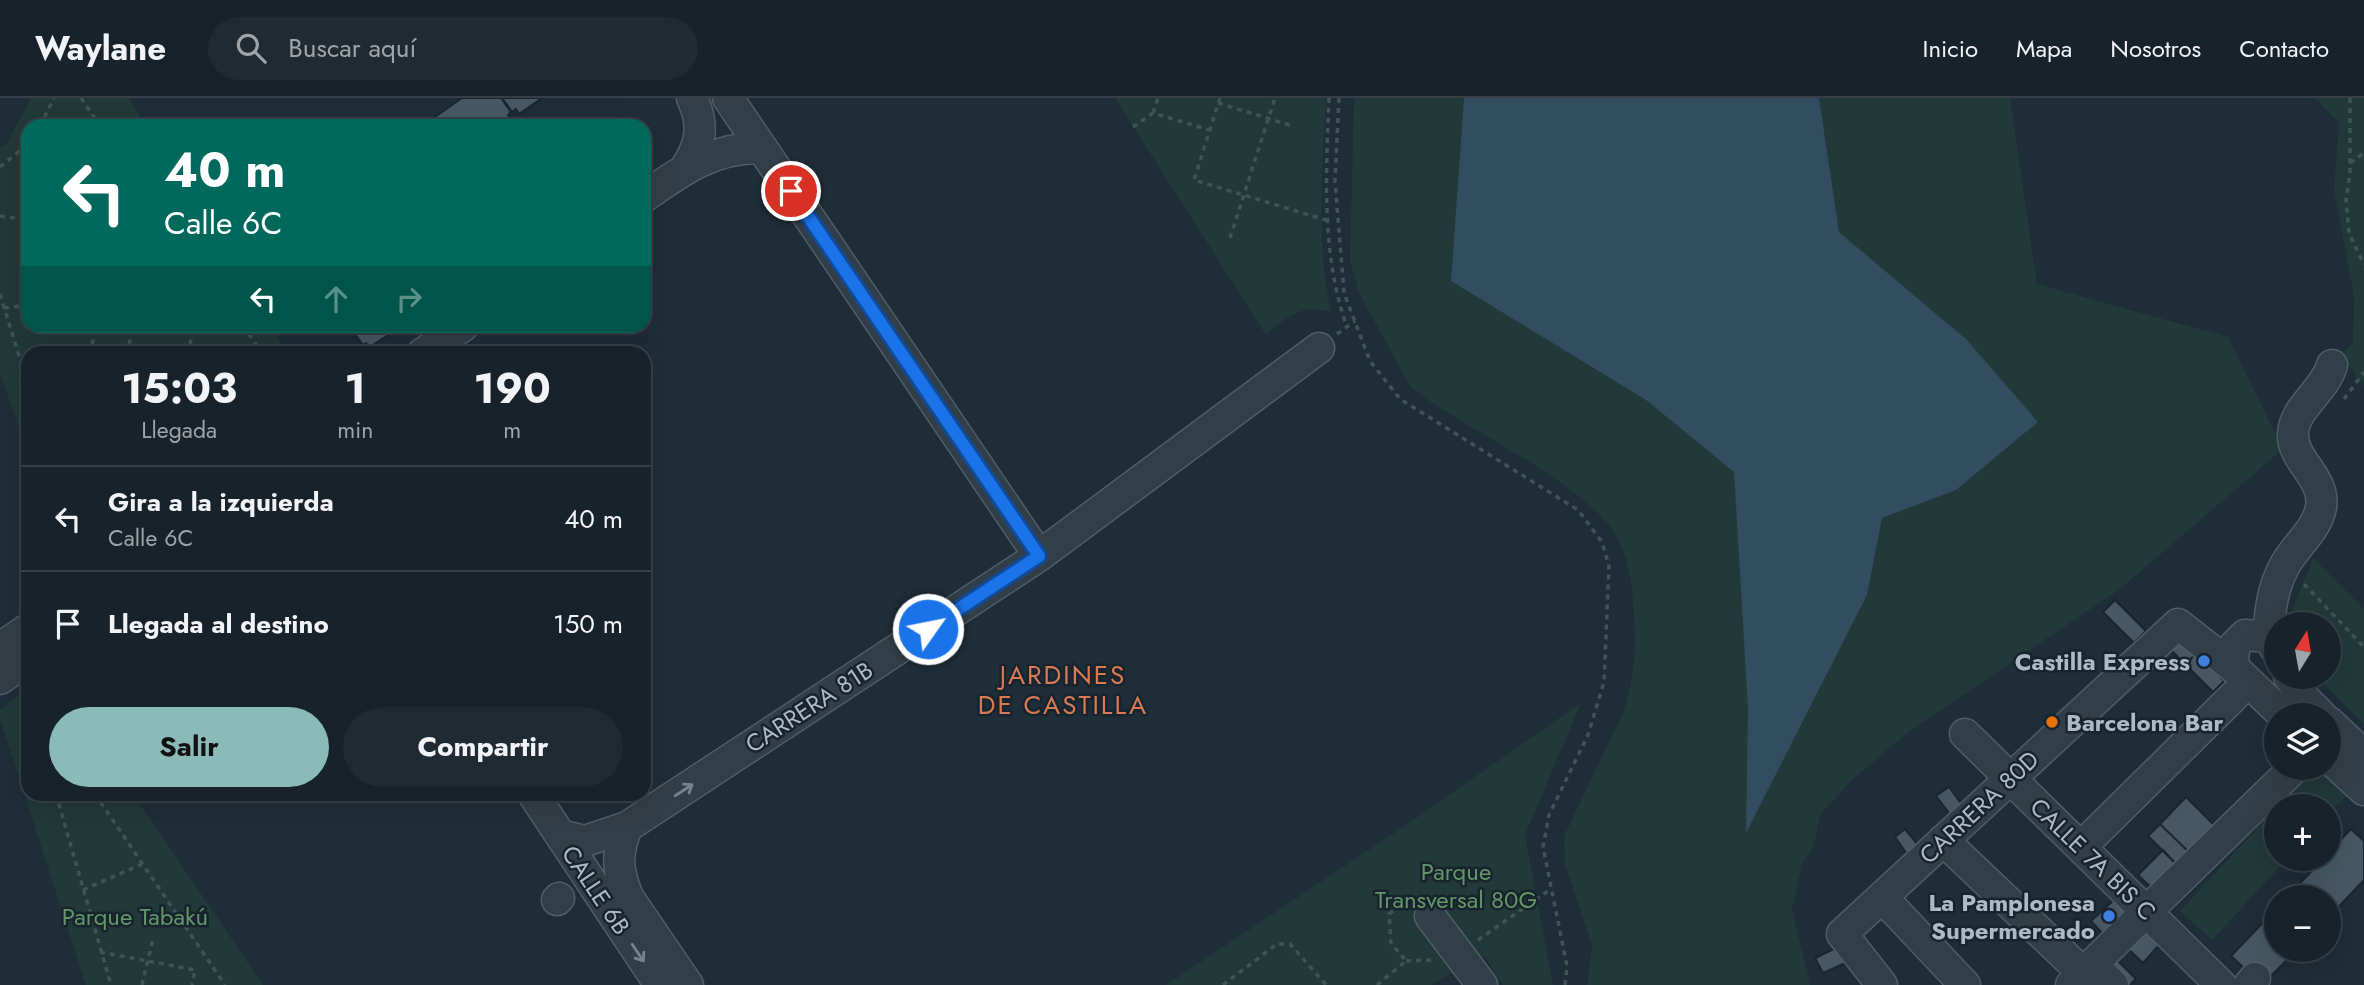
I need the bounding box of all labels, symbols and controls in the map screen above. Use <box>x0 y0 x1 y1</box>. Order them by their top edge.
search box <box>208 17 698 80</box>
text: Waylane <box>35 25 166 72</box>
icon: search <box>232 29 270 67</box>
text: Buscar aquí <box>288 29 416 67</box>
text: Inicio <box>1923 31 1978 66</box>
text: Mapa <box>2016 31 2072 66</box>
text: Nosotros <box>2110 31 2201 66</box>
text: Contacto <box>2239 31 2329 66</box>
text: 40 m <box>164 135 286 205</box>
icon: left <box>49 147 140 238</box>
pin <box>761 161 821 221</box>
icon: arrive <box>772 172 810 210</box>
text: Calle 6C <box>164 200 282 246</box>
icon: left <box>244 280 282 318</box>
icon: ahead <box>317 280 355 318</box>
icon: right <box>390 280 428 318</box>
text: 15:03 <box>121 358 237 419</box>
text: 1 <box>345 358 366 419</box>
text: 190 <box>474 358 551 419</box>
text: Llegada <box>141 413 217 447</box>
text: min <box>337 413 373 447</box>
text: m <box>503 413 521 447</box>
text: Gira a la izquierda <box>108 483 334 521</box>
icon: left <box>49 500 87 538</box>
text: 40 m <box>564 500 623 538</box>
text: Calle 6C <box>108 521 193 555</box>
position arrow <box>891 592 965 666</box>
icon: arrive <box>49 605 87 643</box>
text: Llegada al destino <box>108 605 329 643</box>
text: 150 m <box>553 605 623 643</box>
north arrow <box>2264 612 2342 690</box>
map controls <box>2264 612 2341 962</box>
place label: Castilla Express <box>2015 644 2190 679</box>
street label: CARRERA 81B <box>738 653 880 761</box>
marker: Castilla Express <box>2196 653 2212 669</box>
district label: JARDINES DE CASTILLA <box>978 656 1148 724</box>
button: layers <box>2264 703 2341 780</box>
place label: Barcelona Bar <box>2066 705 2223 740</box>
button: Salir <box>49 707 329 787</box>
button: Compartir <box>343 707 623 787</box>
marker: Barcelona Bar <box>2044 714 2060 730</box>
street label: CARRERA 80D <box>1911 742 2047 872</box>
one-way arrow <box>673 782 693 796</box>
street label: CALLE 7A BIS C <box>2022 790 2164 928</box>
button: + <box>2264 794 2341 871</box>
street label: CALLE 6B <box>553 838 639 942</box>
park label: Parque Transversal 80G <box>1375 854 1537 917</box>
place label: La Pamplonesa Supermercado <box>1928 885 2095 948</box>
button: − <box>2264 885 2341 962</box>
park label: Parque Tabakú <box>62 899 208 934</box>
marker: La Pamplonesa Supermercado <box>2101 908 2117 924</box>
one-way arrow <box>631 943 646 962</box>

